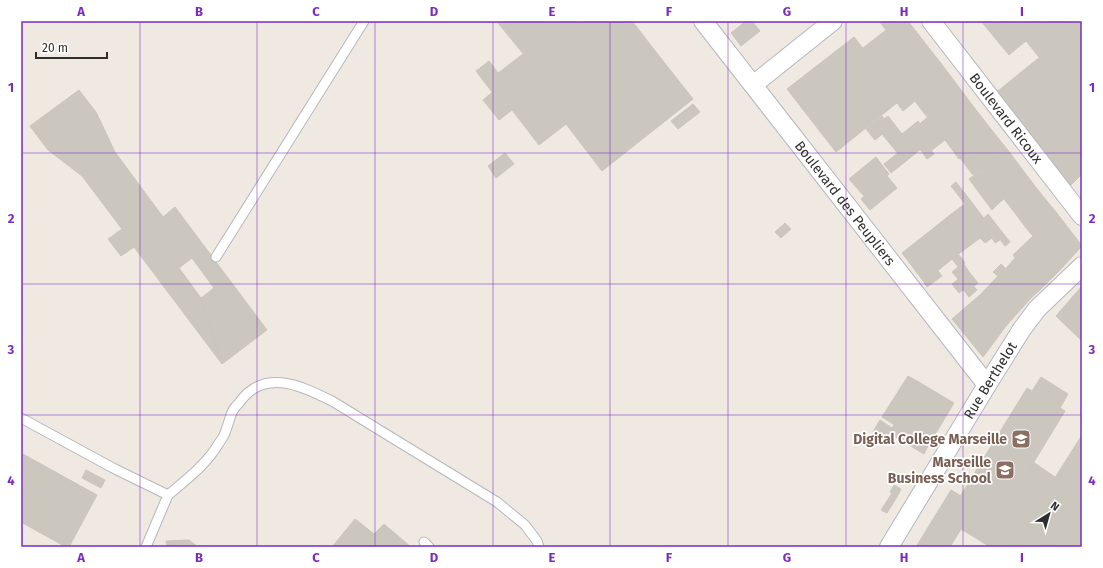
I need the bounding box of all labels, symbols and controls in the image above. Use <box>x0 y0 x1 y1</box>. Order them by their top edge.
text: A <box>76 4 85 19</box>
text: B <box>195 4 203 19</box>
text: C <box>312 4 320 19</box>
text: D <box>430 4 439 19</box>
text: E <box>549 4 556 19</box>
text: F <box>666 4 673 19</box>
text: G <box>783 4 791 19</box>
text: H <box>900 4 908 19</box>
text: I <box>1020 4 1024 19</box>
scale bar <box>36 34 107 60</box>
text: 20 m <box>42 41 68 55</box>
street label: Boulevard Ricoux <box>966 70 1046 167</box>
text: 1 <box>8 80 14 95</box>
text: 1 <box>1089 80 1095 95</box>
street label: Boulevard des Peupliers <box>791 138 899 270</box>
text: 2 <box>8 211 15 226</box>
text: 2 <box>1089 211 1096 226</box>
street label: Rue Berthelot <box>960 338 1021 422</box>
text: 3 <box>7 342 15 357</box>
text: 3 <box>1088 342 1096 357</box>
school or university icon: Digital College Marseille <box>1010 428 1032 450</box>
place label: Digital College Marseille <box>853 431 1007 448</box>
place label: Marseille Business School <box>888 454 992 487</box>
school or university icon: Marseille Business School <box>994 459 1016 481</box>
text: 4 <box>7 473 15 488</box>
text: 4 <box>1088 473 1096 488</box>
north arrow <box>1029 494 1069 534</box>
text: N <box>1048 499 1062 514</box>
text: A <box>76 550 85 565</box>
text: B <box>195 550 203 565</box>
text: C <box>312 550 320 565</box>
text: D <box>430 550 439 565</box>
text: E <box>549 550 556 565</box>
text: F <box>666 550 673 565</box>
text: G <box>783 550 791 565</box>
text: H <box>900 550 908 565</box>
text: I <box>1020 550 1024 565</box>

